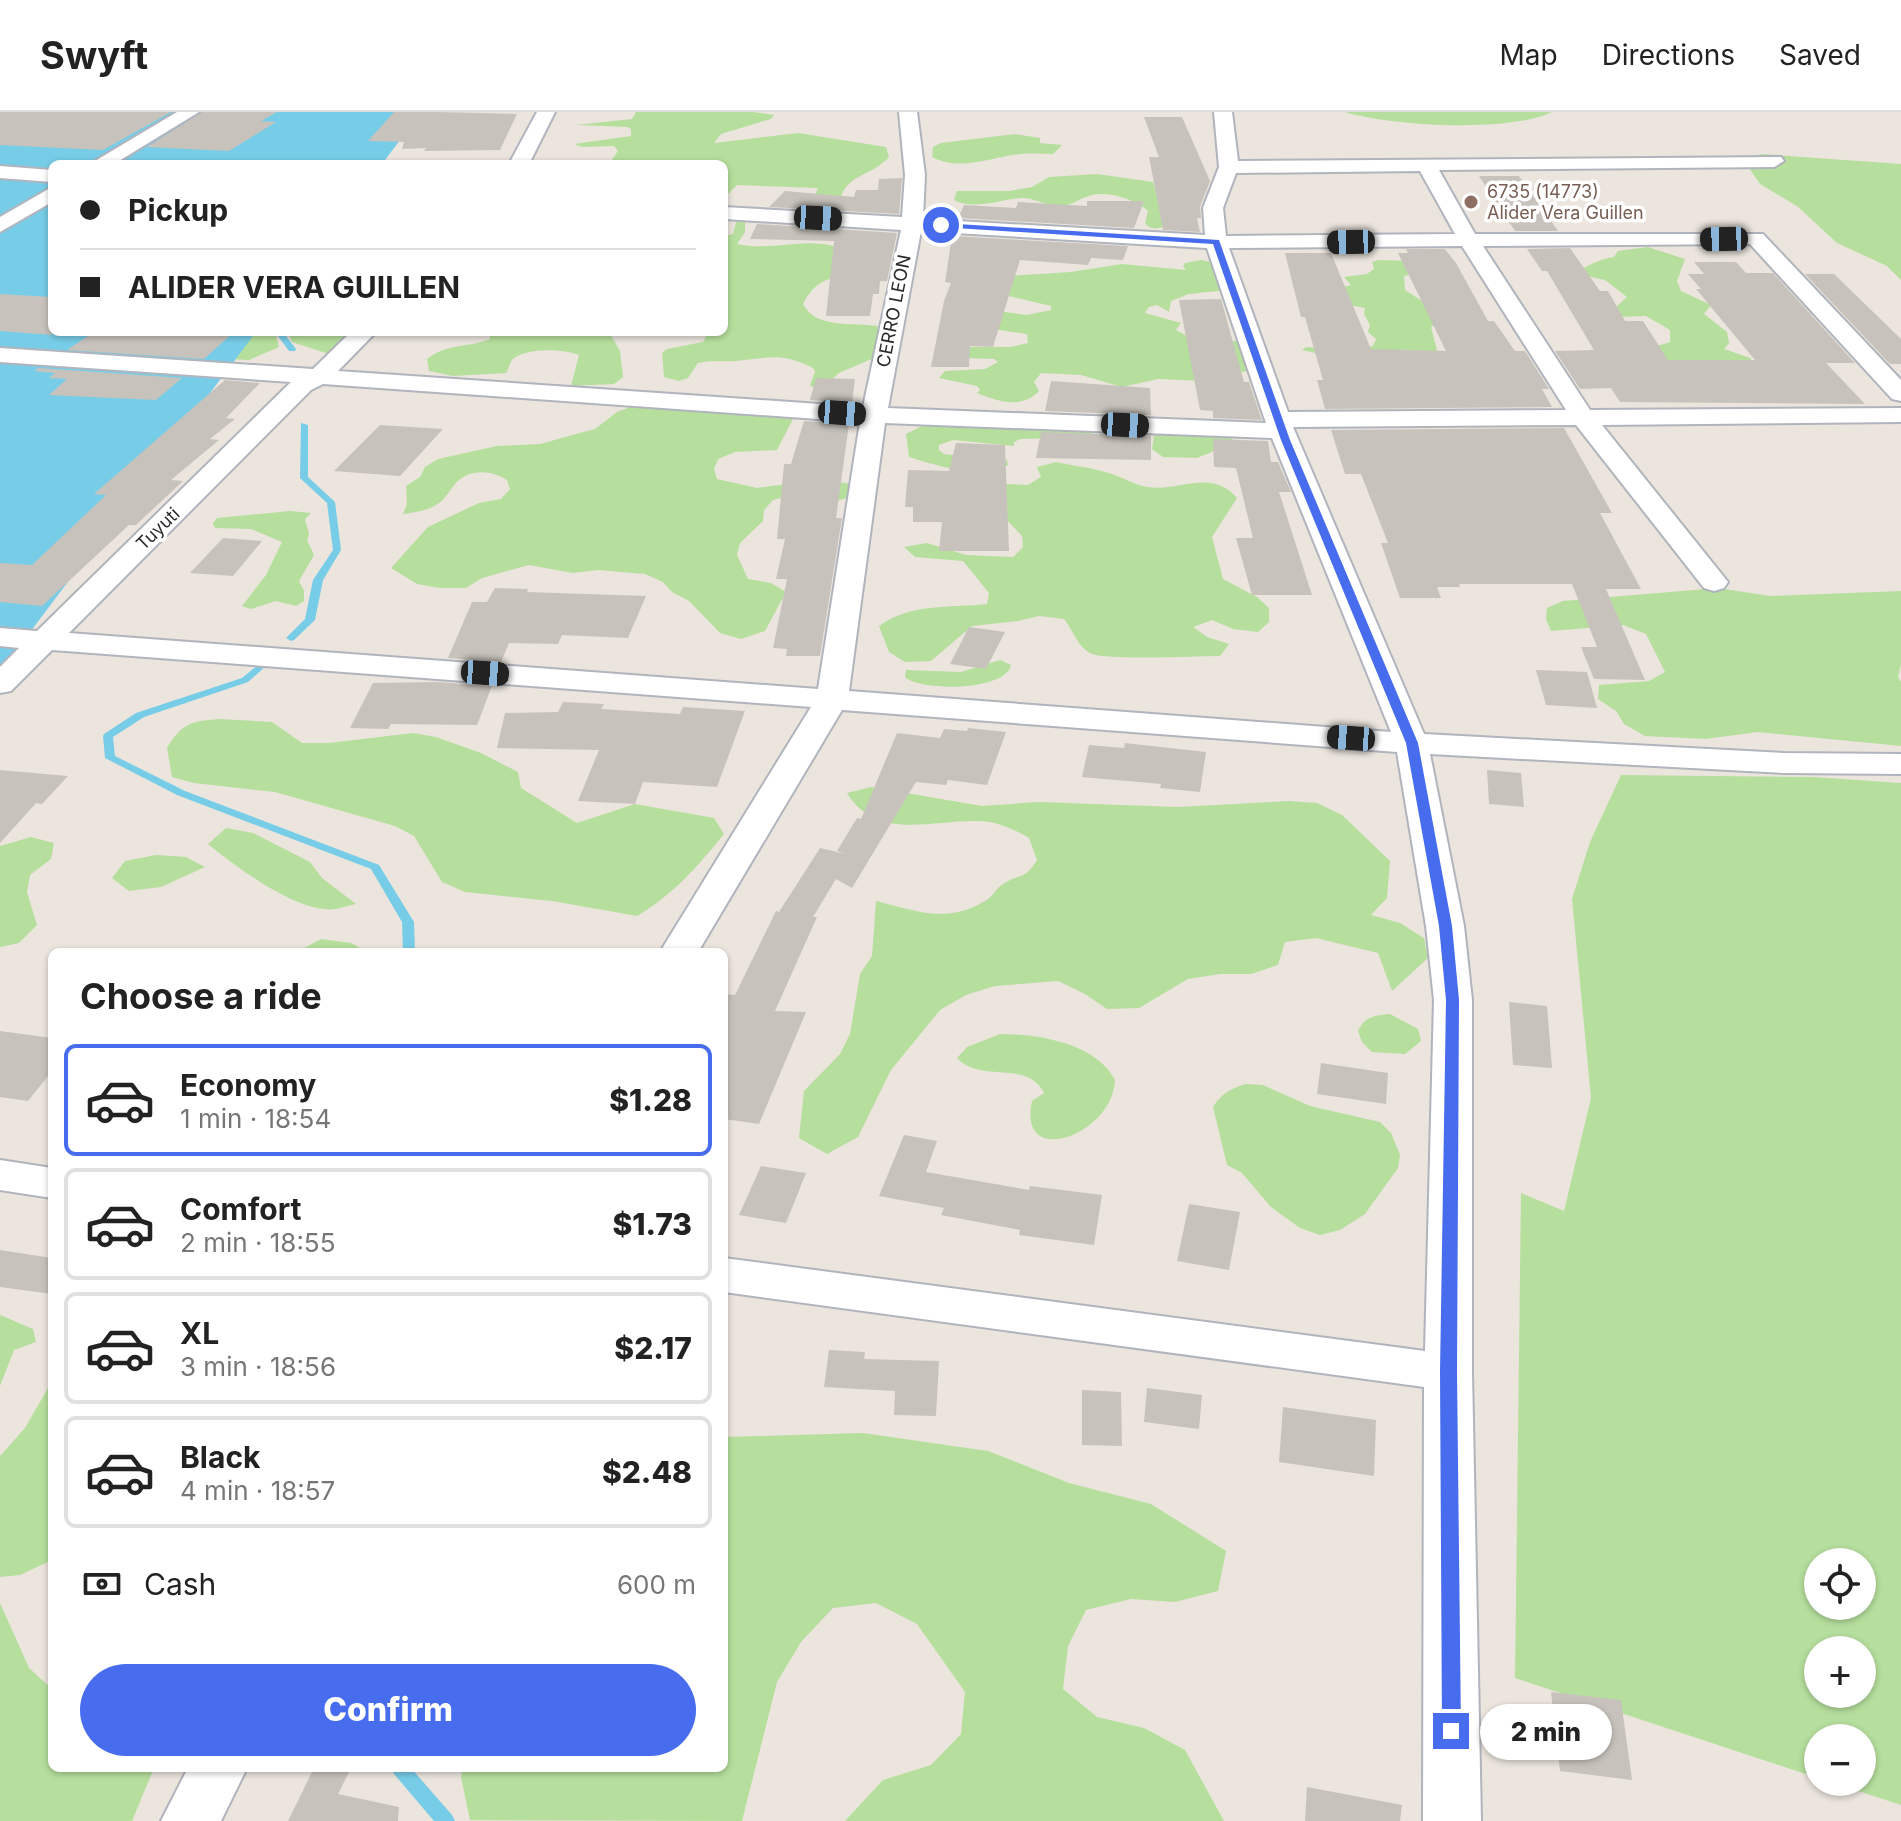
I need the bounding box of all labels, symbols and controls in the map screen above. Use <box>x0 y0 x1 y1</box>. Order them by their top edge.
text: Swyft <box>40 32 148 78</box>
text: Map <box>1499 38 1558 72</box>
text: Directions <box>1602 38 1735 72</box>
text: Saved <box>1779 38 1861 72</box>
place label: 6735 (14773) Alider Vera Guillen <box>1487 181 1644 223</box>
text: Pickup <box>128 192 228 228</box>
marker: 6735 (14773) Alider Vera Guillen <box>1462 193 1480 211</box>
car <box>793 205 843 231</box>
route start <box>923 207 959 243</box>
car <box>1700 227 1748 251</box>
car <box>1327 230 1375 254</box>
street label: CERRO LEON <box>872 253 915 369</box>
text: ALIDER VERA GUILLEN <box>128 269 460 305</box>
car <box>817 399 867 427</box>
car <box>1100 412 1150 438</box>
street label: Tuyuti <box>132 503 184 554</box>
car <box>460 659 510 687</box>
car <box>1326 724 1376 752</box>
text: Choose a ride <box>80 974 322 1018</box>
icon: car <box>84 1064 156 1136</box>
text: Economy <box>180 1067 316 1103</box>
text: $1.28 <box>609 1082 692 1118</box>
text: 1 min · 18:54 <box>180 1103 331 1134</box>
icon: car <box>84 1188 156 1260</box>
text: Comfort <box>180 1191 301 1227</box>
text: $1.73 <box>612 1206 692 1242</box>
text: 2 min · 18:55 <box>180 1227 335 1258</box>
icon: car <box>84 1312 156 1384</box>
text: XL <box>180 1315 219 1351</box>
text: $2.17 <box>614 1330 692 1366</box>
text: 3 min · 18:56 <box>180 1351 336 1382</box>
icon: car <box>84 1436 156 1508</box>
text: Black <box>180 1439 260 1475</box>
text: $2.48 <box>602 1454 692 1490</box>
text: 4 min · 18:57 <box>180 1475 335 1506</box>
map controls <box>1804 1548 1876 1796</box>
button: locate <box>1804 1548 1876 1620</box>
icon: cash <box>80 1562 124 1606</box>
text: Cash <box>144 1566 216 1602</box>
text: 600 m <box>617 1569 696 1600</box>
button: + <box>1804 1636 1876 1708</box>
button: Confirm <box>80 1664 696 1756</box>
callout: 2 min <box>1479 1703 1611 1759</box>
route end <box>1433 1713 1469 1749</box>
text: 2 min <box>1511 1716 1581 1747</box>
button: − <box>1804 1724 1876 1796</box>

